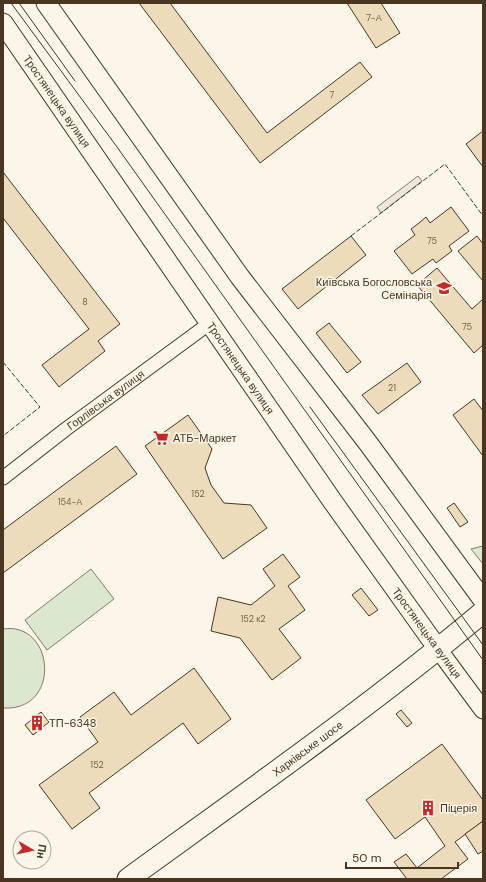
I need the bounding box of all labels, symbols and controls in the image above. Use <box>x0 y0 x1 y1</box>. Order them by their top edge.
house number: 7-А <box>366 12 382 24</box>
street label: Тростянецька вулиця <box>20 52 94 150</box>
house number: 7 <box>330 89 335 101</box>
house number: 75 <box>427 235 437 247</box>
place label: Київська Богословська Семінарія <box>316 275 433 302</box>
school or university icon: Київська Богословська Семінарія <box>435 279 453 297</box>
house number: 8 <box>82 296 88 308</box>
street label: Тростянецька вулиця <box>204 319 277 417</box>
house number: 75 <box>462 321 472 333</box>
street label: Горлівська вулиця <box>64 367 147 433</box>
house number: 21 <box>388 382 396 394</box>
supermarket icon: АТБ-Маркет <box>152 429 170 447</box>
place label: АТБ-Маркет <box>173 431 237 445</box>
house number: 152 <box>191 488 205 500</box>
house number: 154-А <box>58 496 82 508</box>
street label: Тростянецька вулиця <box>389 585 465 681</box>
house number: 152 к2 <box>241 613 265 625</box>
building icon: ТП-6348 <box>28 714 46 732</box>
place label: ТП-6348 <box>49 716 96 730</box>
street label: Харківське шосе <box>270 718 346 779</box>
house number: 152 <box>90 759 104 771</box>
building icon: Піцерія <box>419 799 437 817</box>
place label: Піцерія <box>440 801 477 815</box>
north arrow <box>12 830 52 870</box>
text: Пн <box>34 843 50 860</box>
scale bar <box>346 844 458 870</box>
text: 50 m <box>352 850 381 866</box>

